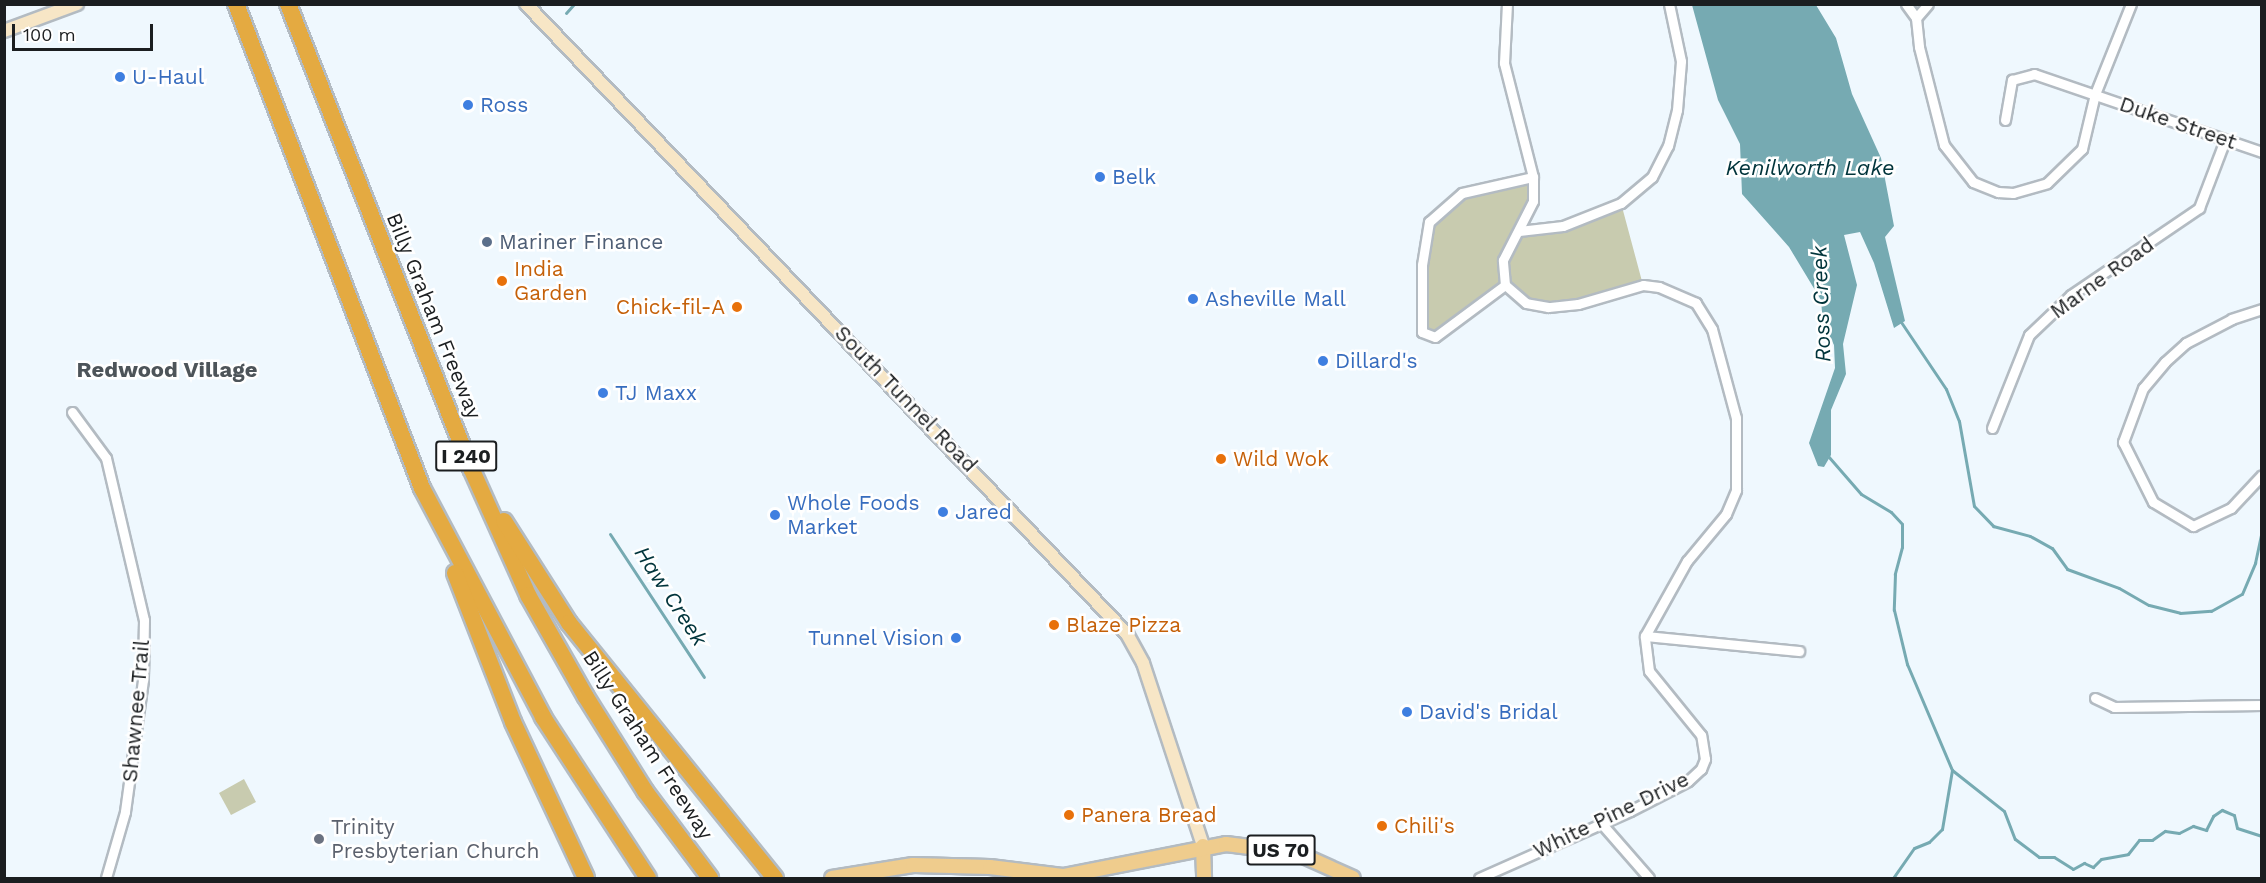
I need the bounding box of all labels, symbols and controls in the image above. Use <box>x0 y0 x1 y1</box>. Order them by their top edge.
scale bar <box>15 12 156 50</box>
text: 100 m <box>23 24 76 45</box>
place label: U-Haul <box>132 64 204 90</box>
marker: U-Haul <box>113 70 127 84</box>
street label: Duke Street <box>2116 91 2240 155</box>
place label: Ross <box>480 92 528 118</box>
marker: Ross <box>461 98 475 112</box>
water label: Kenilworth Lake <box>1726 155 1894 181</box>
place label: Belk <box>1112 164 1156 190</box>
marker: Belk <box>1093 170 1107 184</box>
street label: Billy Graham Freeway <box>381 209 487 423</box>
place label: Mariner Finance <box>499 229 664 255</box>
street label: Marne Road <box>2045 232 2159 324</box>
marker: Mariner Finance <box>480 235 494 249</box>
water label: Ross Creek <box>1806 245 1836 363</box>
place label: India Garden <box>514 256 588 306</box>
marker: India Garden <box>495 274 509 288</box>
place label: Asheville Mall <box>1205 286 1346 312</box>
marker: Asheville Mall <box>1186 292 1200 306</box>
place label: Chick-fil-A <box>616 294 725 320</box>
marker: Chick-fil-A <box>730 300 744 314</box>
street label: South Tunnel Road <box>829 320 983 478</box>
place label: Dillard's <box>1335 348 1417 374</box>
marker: Dillard's <box>1316 354 1330 368</box>
district label: Redwood Village <box>76 357 258 383</box>
place label: TJ Maxx <box>615 380 697 406</box>
marker: TJ Maxx <box>596 386 610 400</box>
road number: I 240 <box>434 439 498 473</box>
place label: Wild Wok <box>1233 446 1329 472</box>
marker: Wild Wok <box>1214 452 1228 466</box>
place label: Whole Foods Market <box>787 490 920 540</box>
place label: Jared <box>955 499 1012 525</box>
marker: Jared <box>936 505 950 519</box>
marker: Whole Foods Market <box>768 508 782 522</box>
water label: Haw Creek <box>629 541 713 651</box>
place label: Blaze Pizza <box>1066 612 1181 638</box>
marker: Blaze Pizza <box>1047 618 1061 632</box>
place label: Tunnel Vision <box>807 625 944 651</box>
marker: Tunnel Vision <box>949 631 963 645</box>
street label: Shawnee Trail <box>117 638 155 784</box>
street label: Billy Graham Freeway <box>577 646 719 844</box>
place label: David's Bridal <box>1419 699 1558 725</box>
marker: David's Bridal <box>1400 705 1414 719</box>
street label: White Pine Drive <box>1529 766 1693 864</box>
place label: Panera Bread <box>1081 802 1217 828</box>
marker: Panera Bread <box>1062 808 1076 822</box>
place label: Chili's <box>1394 813 1455 839</box>
place label: Trinity Presbyterian Church <box>331 814 539 864</box>
marker: Chili's <box>1375 819 1389 833</box>
marker: Trinity Presbyterian Church <box>312 832 326 846</box>
road number: US 70 <box>1245 833 1317 867</box>

